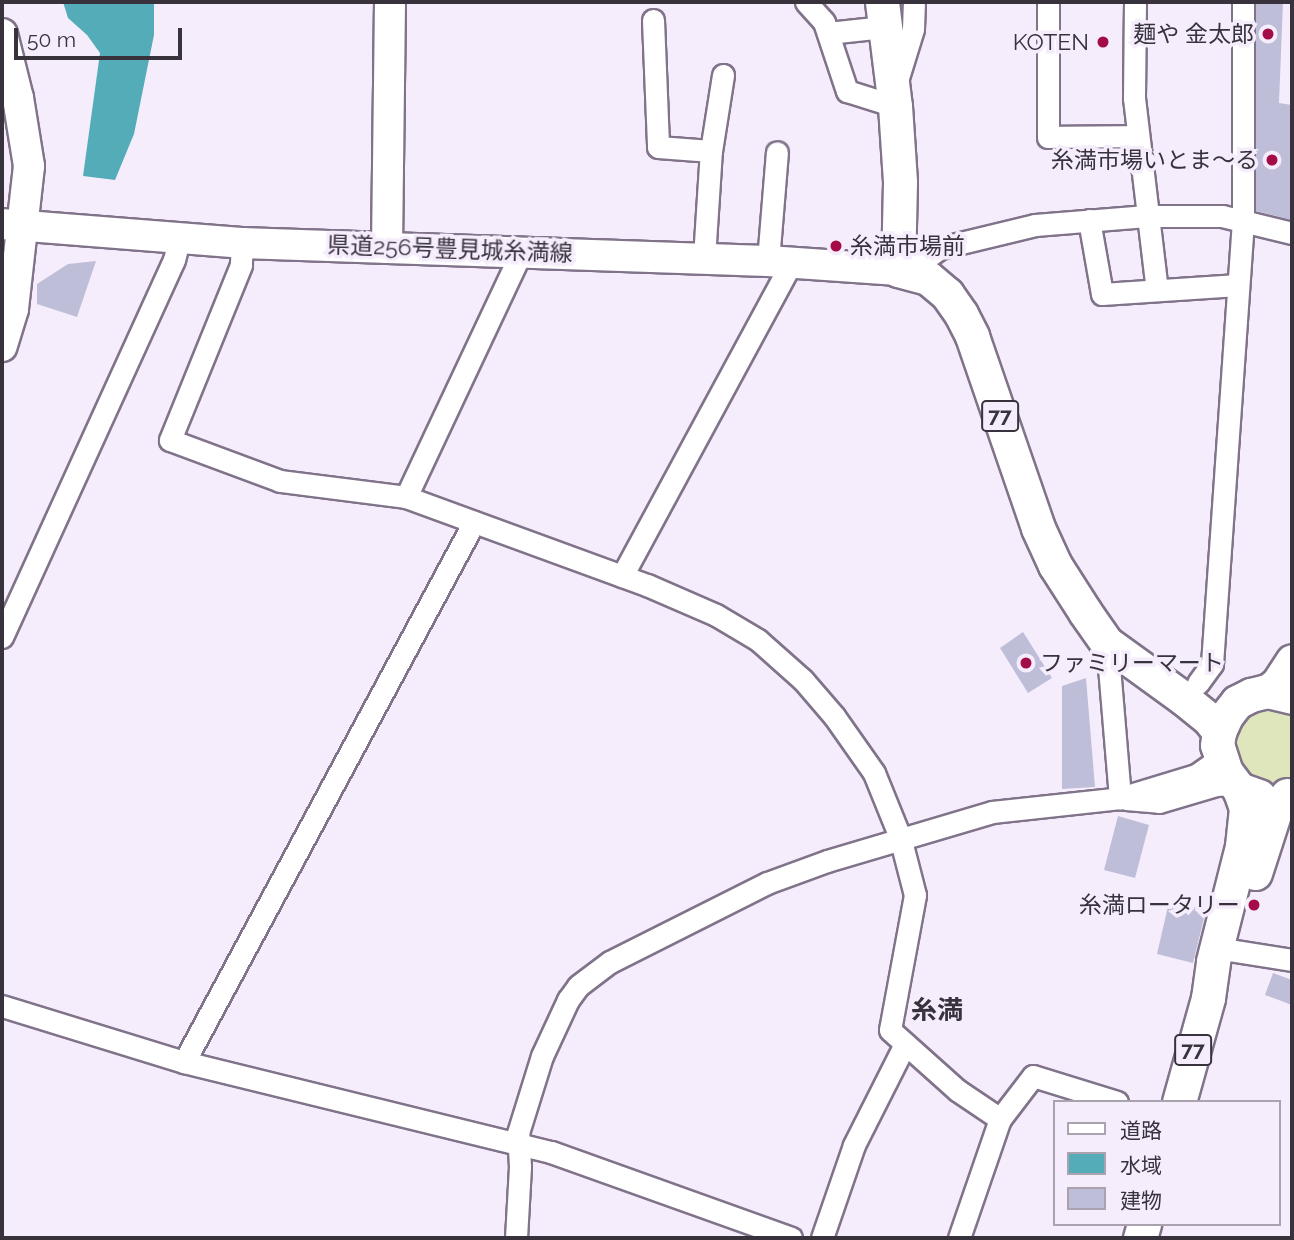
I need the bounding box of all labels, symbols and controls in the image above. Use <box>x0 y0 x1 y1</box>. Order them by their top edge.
scale bar <box>18 14 186 58</box>
place label: 麺や 金太郎 <box>1133 20 1254 48</box>
marker: 麺や 金太郎 <box>1260 26 1276 42</box>
text: 50 m <box>27 27 76 52</box>
place label: KOTEN <box>1013 28 1089 56</box>
marker: KOTEN <box>1095 34 1111 50</box>
place label: 糸満市場いとま～る <box>1051 146 1258 174</box>
marker: 糸満市場いとま～る <box>1264 152 1280 168</box>
street label: 県道256号豊見城糸満線 <box>327 231 573 267</box>
place label: 糸満市場前 <box>850 232 965 260</box>
marker: 糸満市場前 <box>828 238 844 254</box>
road number: 77 <box>981 398 1019 434</box>
place label: ファミリーマート <box>1040 649 1224 677</box>
marker: ファミリーマート <box>1018 655 1034 671</box>
place label: 糸満ロータリー <box>1079 891 1240 919</box>
marker: 糸満ロータリー <box>1246 897 1262 913</box>
district label: 糸満 <box>911 995 963 1027</box>
road number: 77 <box>1174 1032 1212 1068</box>
legend <box>1052 1100 1280 1226</box>
text: 道路 <box>1120 1118 1162 1143</box>
text: 水域 <box>1120 1153 1162 1178</box>
text: 建物 <box>1120 1188 1162 1213</box>

